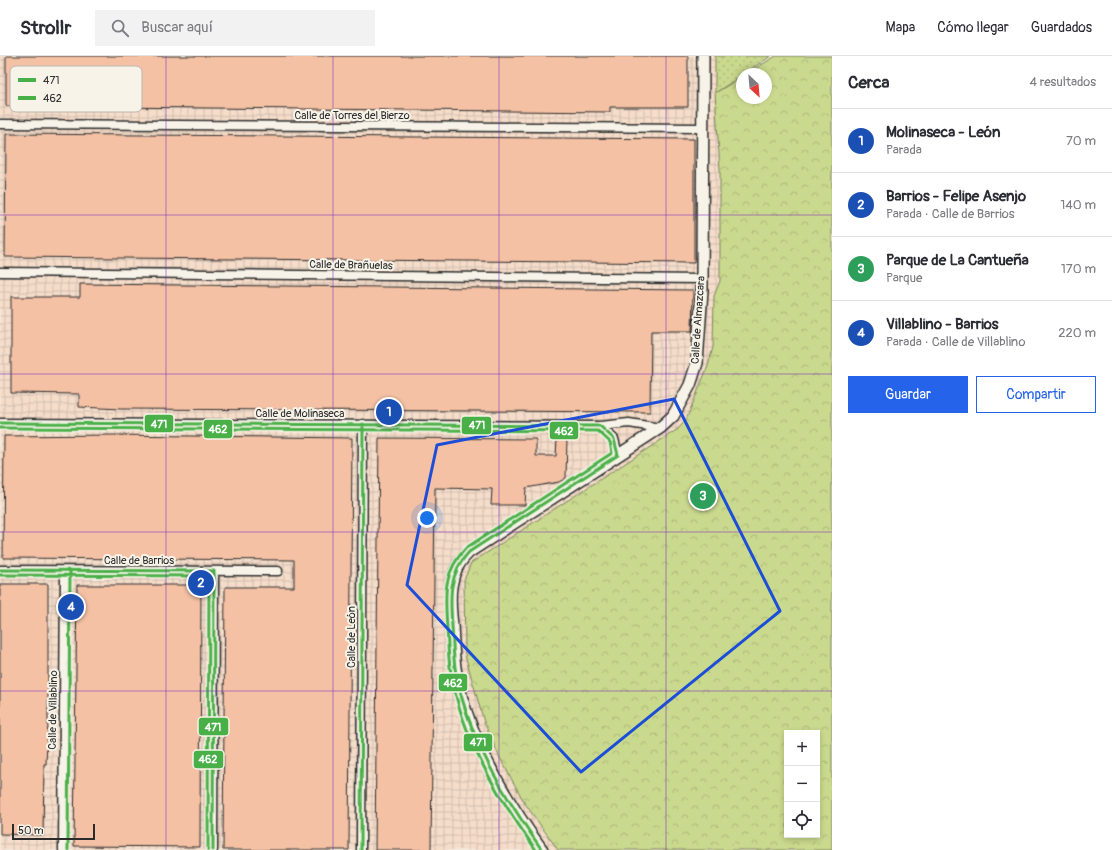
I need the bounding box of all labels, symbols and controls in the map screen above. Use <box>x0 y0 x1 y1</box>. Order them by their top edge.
search box <box>95 10 375 46</box>
text: Strollr <box>20 16 71 40</box>
icon: search <box>109 17 131 39</box>
text: Buscar aquí <box>141 18 213 37</box>
text: Mapa <box>886 19 915 36</box>
text: Cómo llegar <box>937 19 1009 36</box>
text: Guardados <box>1031 19 1092 36</box>
legend <box>10 66 142 112</box>
north arrow <box>736 68 772 104</box>
text: Cerca <box>848 72 889 93</box>
text: 471 <box>43 74 60 87</box>
text: 4 resultados <box>1029 74 1096 90</box>
text: 462 <box>43 92 62 105</box>
street label: Calle de Torres del Bierzo <box>294 109 410 122</box>
text: Molinaseca - León <box>886 123 1001 142</box>
text: 1 <box>858 133 864 149</box>
text: 70 m <box>1066 133 1096 149</box>
text: Parada <box>886 142 922 158</box>
text: Barrios - Felipe Asenjo <box>886 187 1026 206</box>
text: 2 <box>857 197 865 213</box>
text: 140 m <box>1060 197 1096 213</box>
text: Parada · Calle de Barrios <box>886 206 1015 222</box>
text: Parque de La Cantueña <box>886 251 1029 270</box>
street label: Calle de Brañuelas <box>309 258 393 272</box>
text: 3 <box>857 261 865 277</box>
text: 170 m <box>1061 261 1096 277</box>
text: Parque <box>886 270 922 286</box>
street label: Calle de Almazcara <box>688 275 708 365</box>
text: Villablino - Barrios <box>886 315 999 334</box>
text: 4 <box>857 325 865 341</box>
text: 220 m <box>1058 325 1096 341</box>
text: Parada · Calle de Villablino <box>886 334 1025 350</box>
button: Guardar <box>848 376 968 413</box>
button: Compartir <box>976 376 1096 413</box>
pin: 1 <box>376 397 402 427</box>
street label: Calle de Molinaseca <box>256 407 344 420</box>
line badge: 471 <box>144 414 174 433</box>
line badge: 471 <box>461 416 492 435</box>
text: 471 <box>150 418 167 431</box>
line badge: 462 <box>203 419 233 439</box>
text: 471 <box>468 419 485 432</box>
line badge: 462 <box>549 421 579 440</box>
text: 462 <box>208 423 227 436</box>
text: 462 <box>554 425 573 438</box>
pin: 3 <box>690 481 716 511</box>
your location <box>417 508 437 528</box>
street label: Calle de Barrios <box>104 554 174 567</box>
pin: 2 <box>188 568 214 598</box>
pin: 4 <box>58 592 84 622</box>
street label: Calle de León <box>345 606 358 668</box>
street label: Calle de Villablino <box>46 670 60 750</box>
line badge: 462 <box>438 673 468 692</box>
text: 462 <box>443 677 462 690</box>
line badge: 471 <box>198 717 229 736</box>
text: 471 <box>204 721 221 734</box>
map controls <box>784 730 820 838</box>
button: + <box>784 730 820 766</box>
line badge: 471 <box>463 733 493 752</box>
text: 471 <box>469 736 486 749</box>
line badge: 462 <box>193 750 224 769</box>
text: 462 <box>198 753 217 766</box>
button: − <box>784 766 820 802</box>
button: locate <box>784 802 820 838</box>
scale bar <box>12 822 95 841</box>
text: 50 m <box>18 824 44 837</box>

